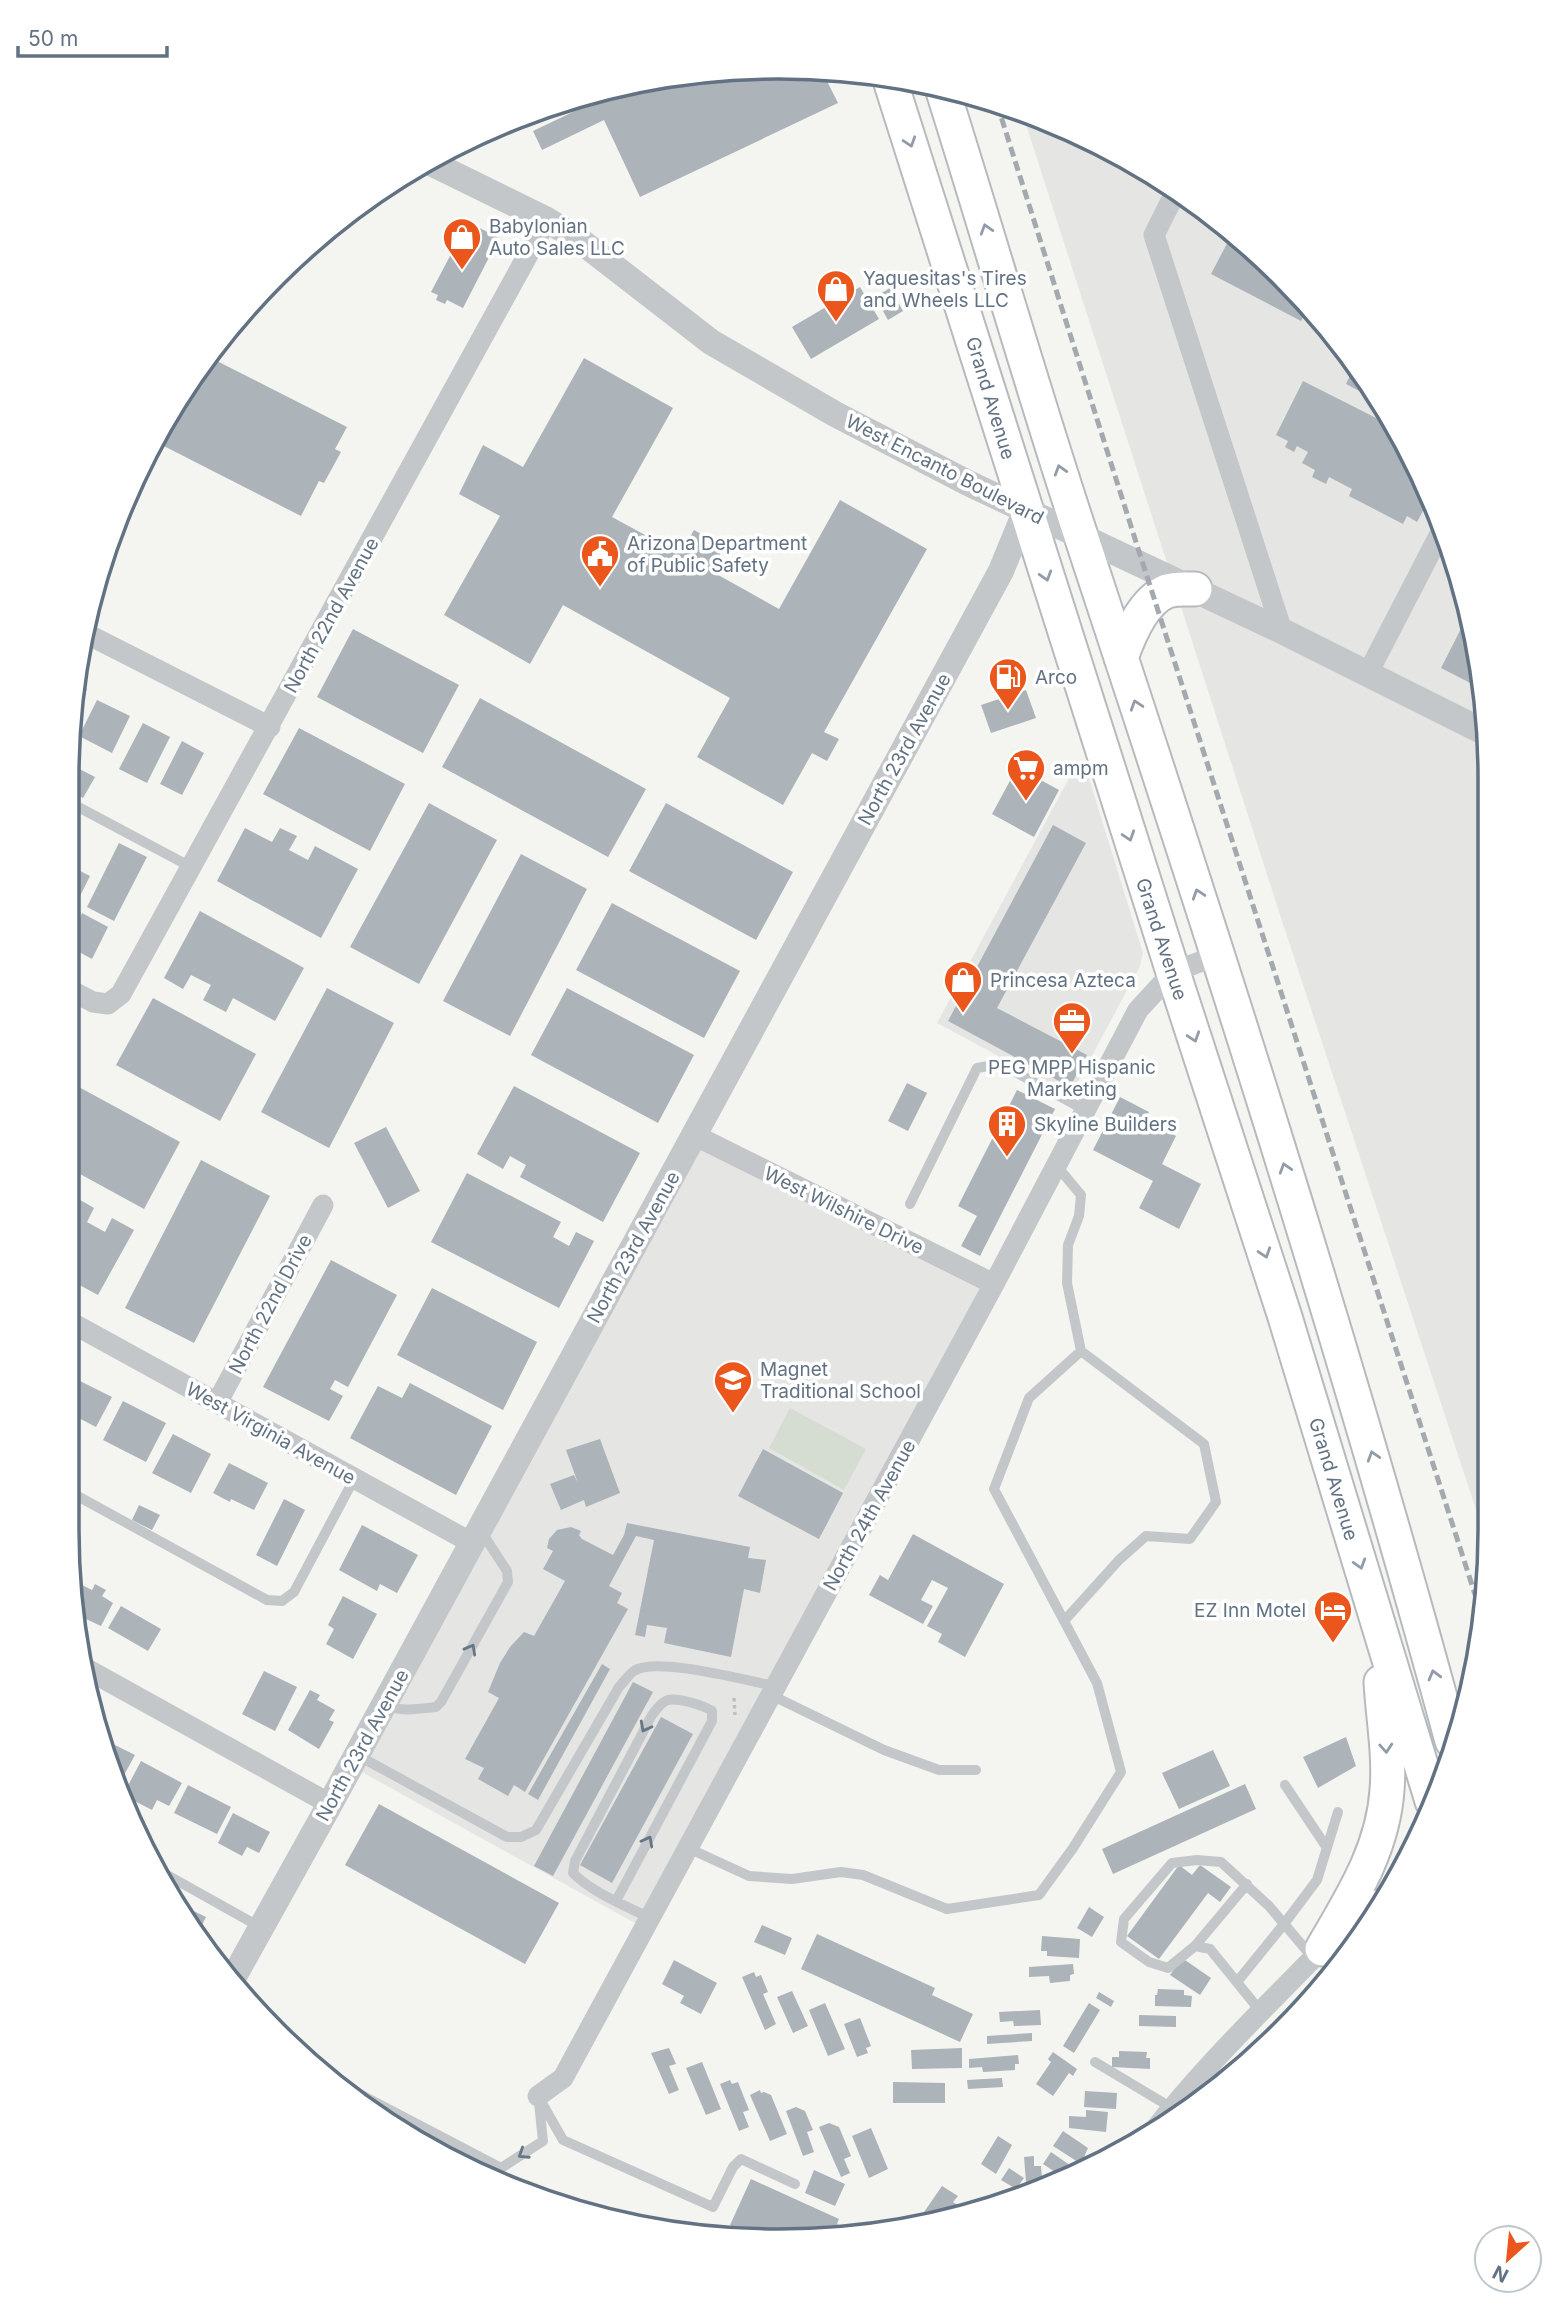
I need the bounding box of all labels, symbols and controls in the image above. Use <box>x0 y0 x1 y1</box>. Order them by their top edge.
scale bar <box>18 14 166 58</box>
text: 50 m <box>28 26 78 51</box>
one-way arrow <box>901 136 916 148</box>
place label: Babylonian Auto Sales LLC <box>489 215 625 260</box>
shop icon: Babylonian Auto Sales LLC <box>441 216 483 271</box>
one-way arrow <box>980 223 994 236</box>
place label: Yaquesitas's Tires and Wheels LLC <box>863 267 1027 312</box>
shop icon: Yaquesitas's Tires and Wheels LLC <box>815 268 857 323</box>
street label: Grand Avenue <box>961 334 1020 462</box>
street label: West Encanto Boulevard <box>842 410 1048 529</box>
one-way arrow <box>1054 464 1069 476</box>
place label: Arizona Department of Public Safety <box>627 532 807 577</box>
public building icon: Arizona Department of Public Safety <box>579 533 621 588</box>
street label: North 22nd Avenue <box>279 534 384 697</box>
one-way arrow <box>1038 569 1053 581</box>
fuel station icon: Arco <box>987 656 1029 711</box>
place label: Arco <box>1035 666 1077 689</box>
street label: North 23rd Avenue <box>853 669 956 829</box>
one-way arrow <box>1130 699 1145 711</box>
supermarket icon: ampm <box>1005 747 1047 802</box>
place label: ampm <box>1053 757 1109 780</box>
one-way arrow <box>1121 829 1135 841</box>
street label: Grand Avenue <box>1131 875 1192 1003</box>
one-way arrow <box>1192 888 1206 900</box>
shop icon: Princesa Azteca <box>942 959 984 1014</box>
place label: Princesa Azteca <box>990 969 1136 992</box>
office icon: PEG MPP Hispanic Marketing <box>1051 1000 1093 1055</box>
one-way arrow <box>1186 1030 1200 1042</box>
place label: PEG MPP Hispanic Marketing <box>988 1056 1156 1101</box>
building icon: Skyline Builders <box>986 1103 1028 1158</box>
place label: Skyline Builders <box>1034 1113 1177 1136</box>
street label: West Wilshire Drive <box>760 1162 927 1259</box>
one-way arrow <box>1279 1162 1293 1175</box>
street label: North 23rd Avenue <box>582 1167 685 1327</box>
street label: North 22nd Drive <box>224 1231 317 1378</box>
one-way arrow <box>1256 1247 1271 1259</box>
place label: Magnet Traditional School <box>760 1358 921 1403</box>
school or university icon: Magnet Traditional School <box>712 1359 754 1414</box>
street label: West Virginia Avenue <box>182 1377 359 1490</box>
street label: Grand Avenue <box>1304 1415 1363 1543</box>
street label: North 24th Avenue <box>818 1436 920 1595</box>
one-way arrow <box>1366 1450 1381 1462</box>
one-way arrow <box>1351 1558 1366 1570</box>
hotel icon: EZ Inn Motel <box>1312 1589 1354 1644</box>
place label: EZ Inn Motel <box>1194 1599 1306 1622</box>
one-way arrow <box>463 1643 476 1656</box>
street label: North 23rd Avenue <box>311 1665 414 1825</box>
one-way arrow <box>1428 1669 1442 1681</box>
one-way arrow <box>640 1720 654 1732</box>
one-way arrow <box>1378 1742 1393 1753</box>
one-way arrow <box>640 1835 654 1848</box>
one-way arrow <box>518 2145 531 2158</box>
north arrow <box>1473 2224 1543 2294</box>
text: N <box>1489 2260 1512 2287</box>

